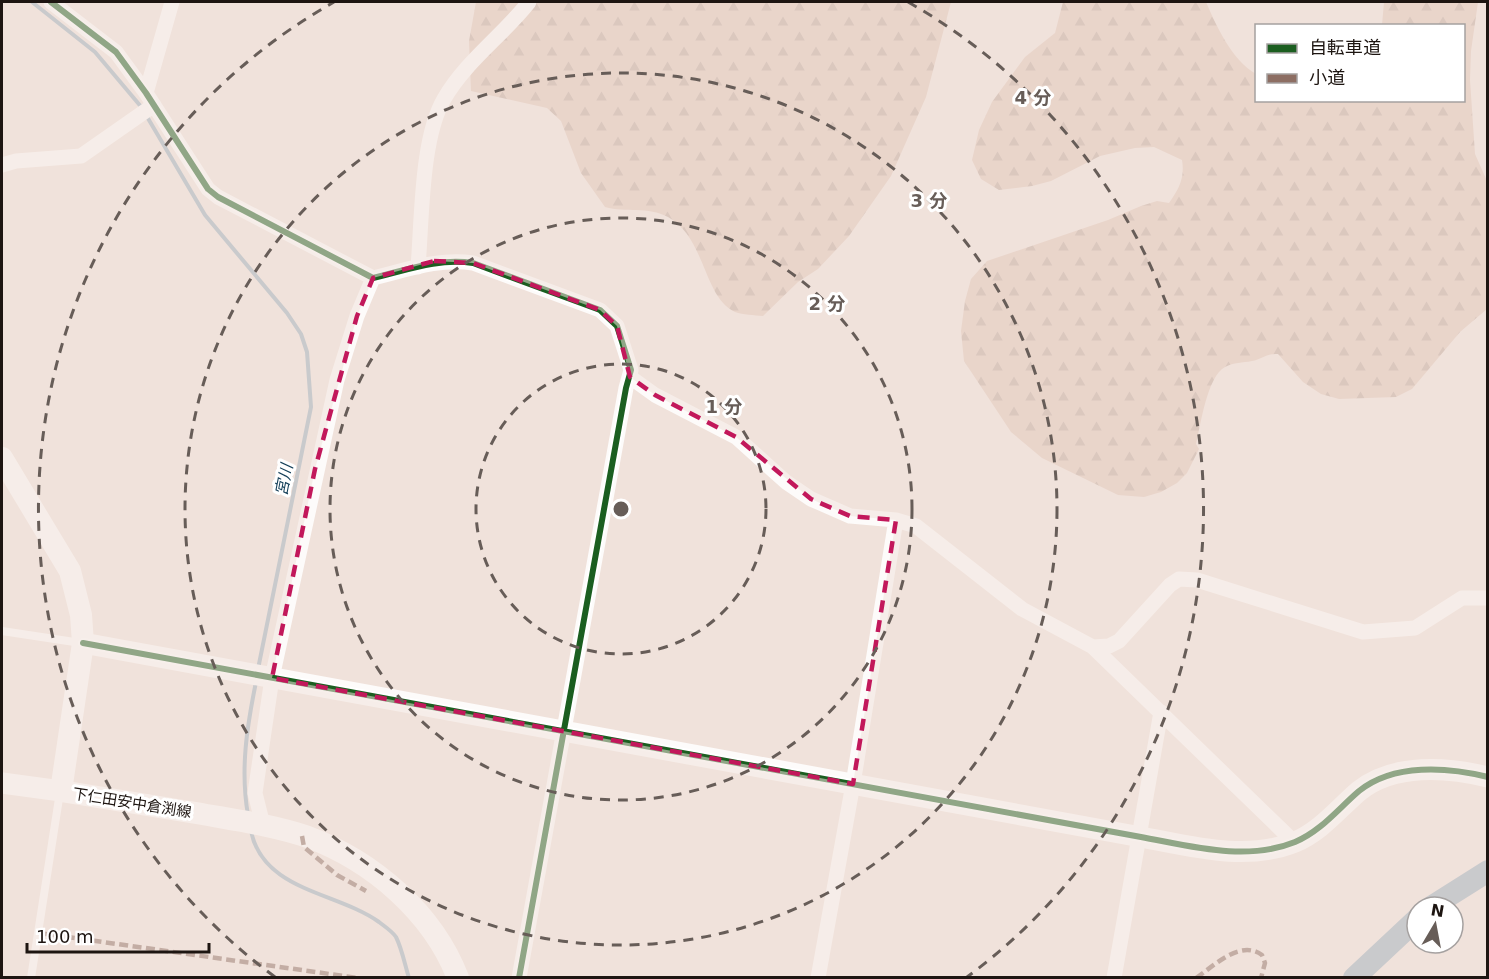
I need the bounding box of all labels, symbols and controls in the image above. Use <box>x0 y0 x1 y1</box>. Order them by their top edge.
legend <box>1255 24 1465 102</box>
text: 自転車道 <box>1309 37 1381 58</box>
text: 小道 <box>1309 67 1345 88</box>
text: 4 分 <box>1015 87 1051 108</box>
text: 3 分 <box>911 190 947 211</box>
text: 2 分 <box>809 293 845 314</box>
text: 1 分 <box>706 396 742 417</box>
water label: 宮川 <box>272 461 297 498</box>
centre of rings <box>611 499 631 519</box>
street label: 下仁田安中倉渕線 <box>71 785 193 821</box>
north arrow <box>1405 895 1465 955</box>
text: N <box>1429 900 1446 921</box>
scale bar <box>27 916 208 954</box>
text: 100 m <box>36 926 94 947</box>

